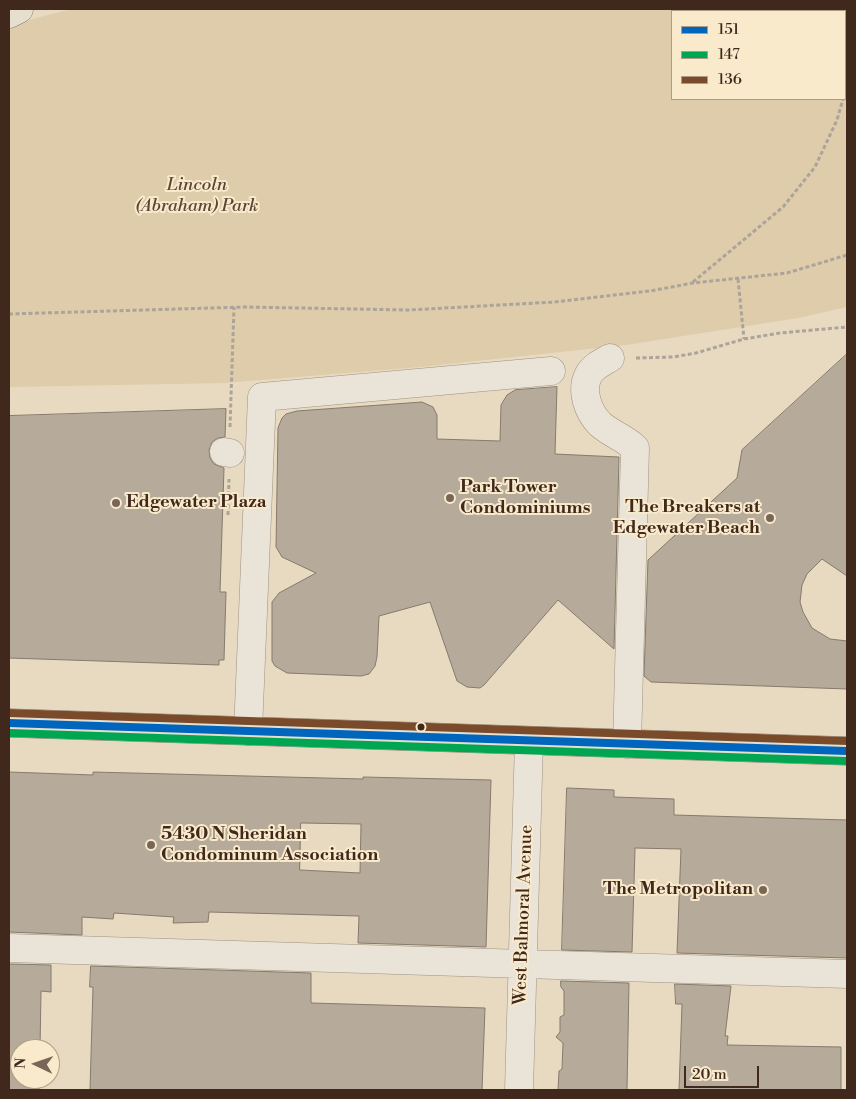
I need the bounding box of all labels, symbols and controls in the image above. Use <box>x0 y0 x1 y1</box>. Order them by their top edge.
legend <box>671 10 846 100</box>
text: 151 <box>718 20 739 39</box>
text: 147 <box>718 45 740 64</box>
text: 136 <box>718 70 742 89</box>
park label: Lincoln (Abraham) Park <box>136 175 258 218</box>
place label: Park Tower Condominiums <box>460 477 590 520</box>
place label: Edgewater Plaza <box>126 492 267 514</box>
marker: Park Tower Condominiums <box>444 492 456 504</box>
marker: Edgewater Plaza <box>110 497 122 509</box>
place label: The Breakers at Edgewater Beach <box>613 497 760 540</box>
marker: The Breakers at Edgewater Beach <box>764 512 776 524</box>
unlabelled marker <box>416 722 426 732</box>
place label: 5430 N Sheridan Condominum Association <box>161 824 378 866</box>
street label: West Balmoral Avenue <box>510 824 538 1006</box>
marker: 5430 N Sheridan Condominum Association <box>145 839 157 851</box>
place label: The Metropolitan <box>603 879 753 901</box>
marker: The Metropolitan <box>757 884 769 896</box>
north arrow <box>10 1039 60 1089</box>
scale bar <box>686 1056 761 1088</box>
text: N <box>12 1057 30 1069</box>
text: 20 m <box>692 1065 727 1084</box>

